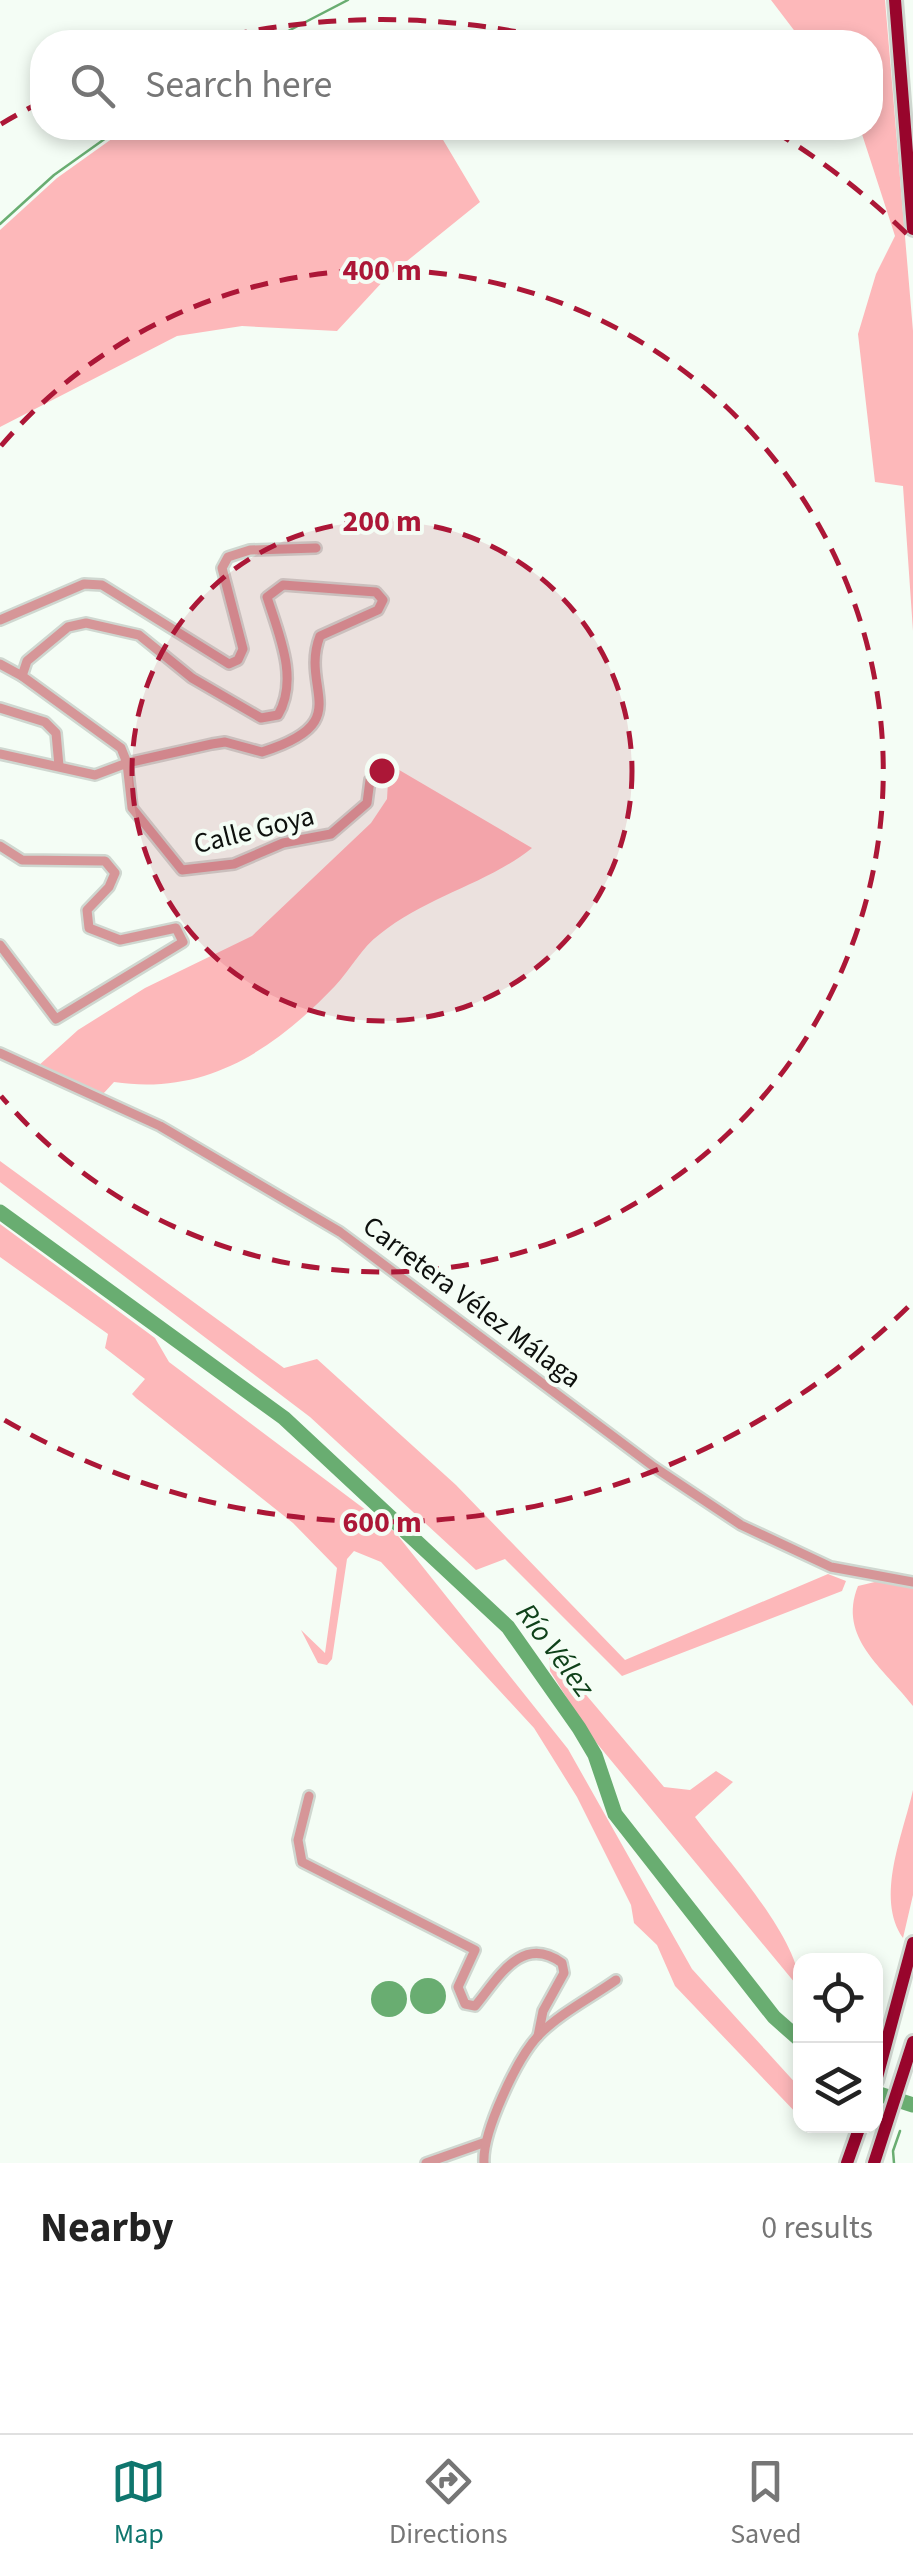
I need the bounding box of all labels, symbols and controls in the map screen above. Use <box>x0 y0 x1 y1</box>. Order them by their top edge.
search box <box>30 30 883 140</box>
icon: search <box>65 58 120 113</box>
text: Search here <box>145 58 332 112</box>
text: 400 m <box>342 249 422 292</box>
text: 200 m <box>342 500 422 543</box>
centre of rings <box>364 753 400 789</box>
street label: Calle Goya <box>190 796 318 864</box>
street label: Carretera Vélez Málaga <box>354 1206 590 1398</box>
text: 600 m <box>342 1501 422 1544</box>
water label: Río Vélez <box>505 1594 605 1707</box>
map controls <box>793 1953 883 2133</box>
button: locate <box>793 1953 883 2043</box>
button: layers <box>793 2043 883 2133</box>
text: Nearby <box>40 2198 174 2258</box>
text: 0 results <box>761 2205 873 2251</box>
tab: Map <box>111 2454 166 2554</box>
tab: Directions <box>389 2454 508 2554</box>
tab: Saved <box>730 2454 802 2554</box>

